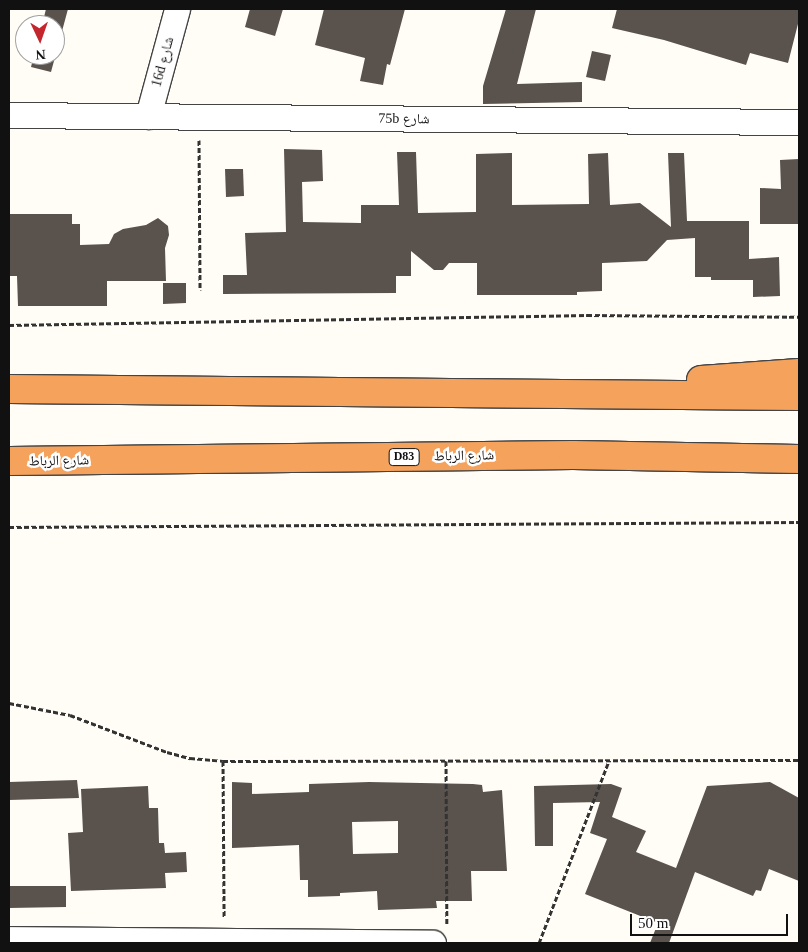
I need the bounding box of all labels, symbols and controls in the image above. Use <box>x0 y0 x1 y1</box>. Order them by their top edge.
north arrow <box>15 15 65 65</box>
street label: 16d شارع <box>148 35 178 89</box>
text: N <box>35 47 46 62</box>
street label: 75b شارع <box>378 110 430 128</box>
street label: شارع الرباط <box>434 447 494 465</box>
road number: D83 <box>388 448 420 467</box>
street label: شارع الرباط <box>29 452 89 470</box>
scale bar <box>633 904 790 936</box>
text: 50 m <box>638 915 668 931</box>

